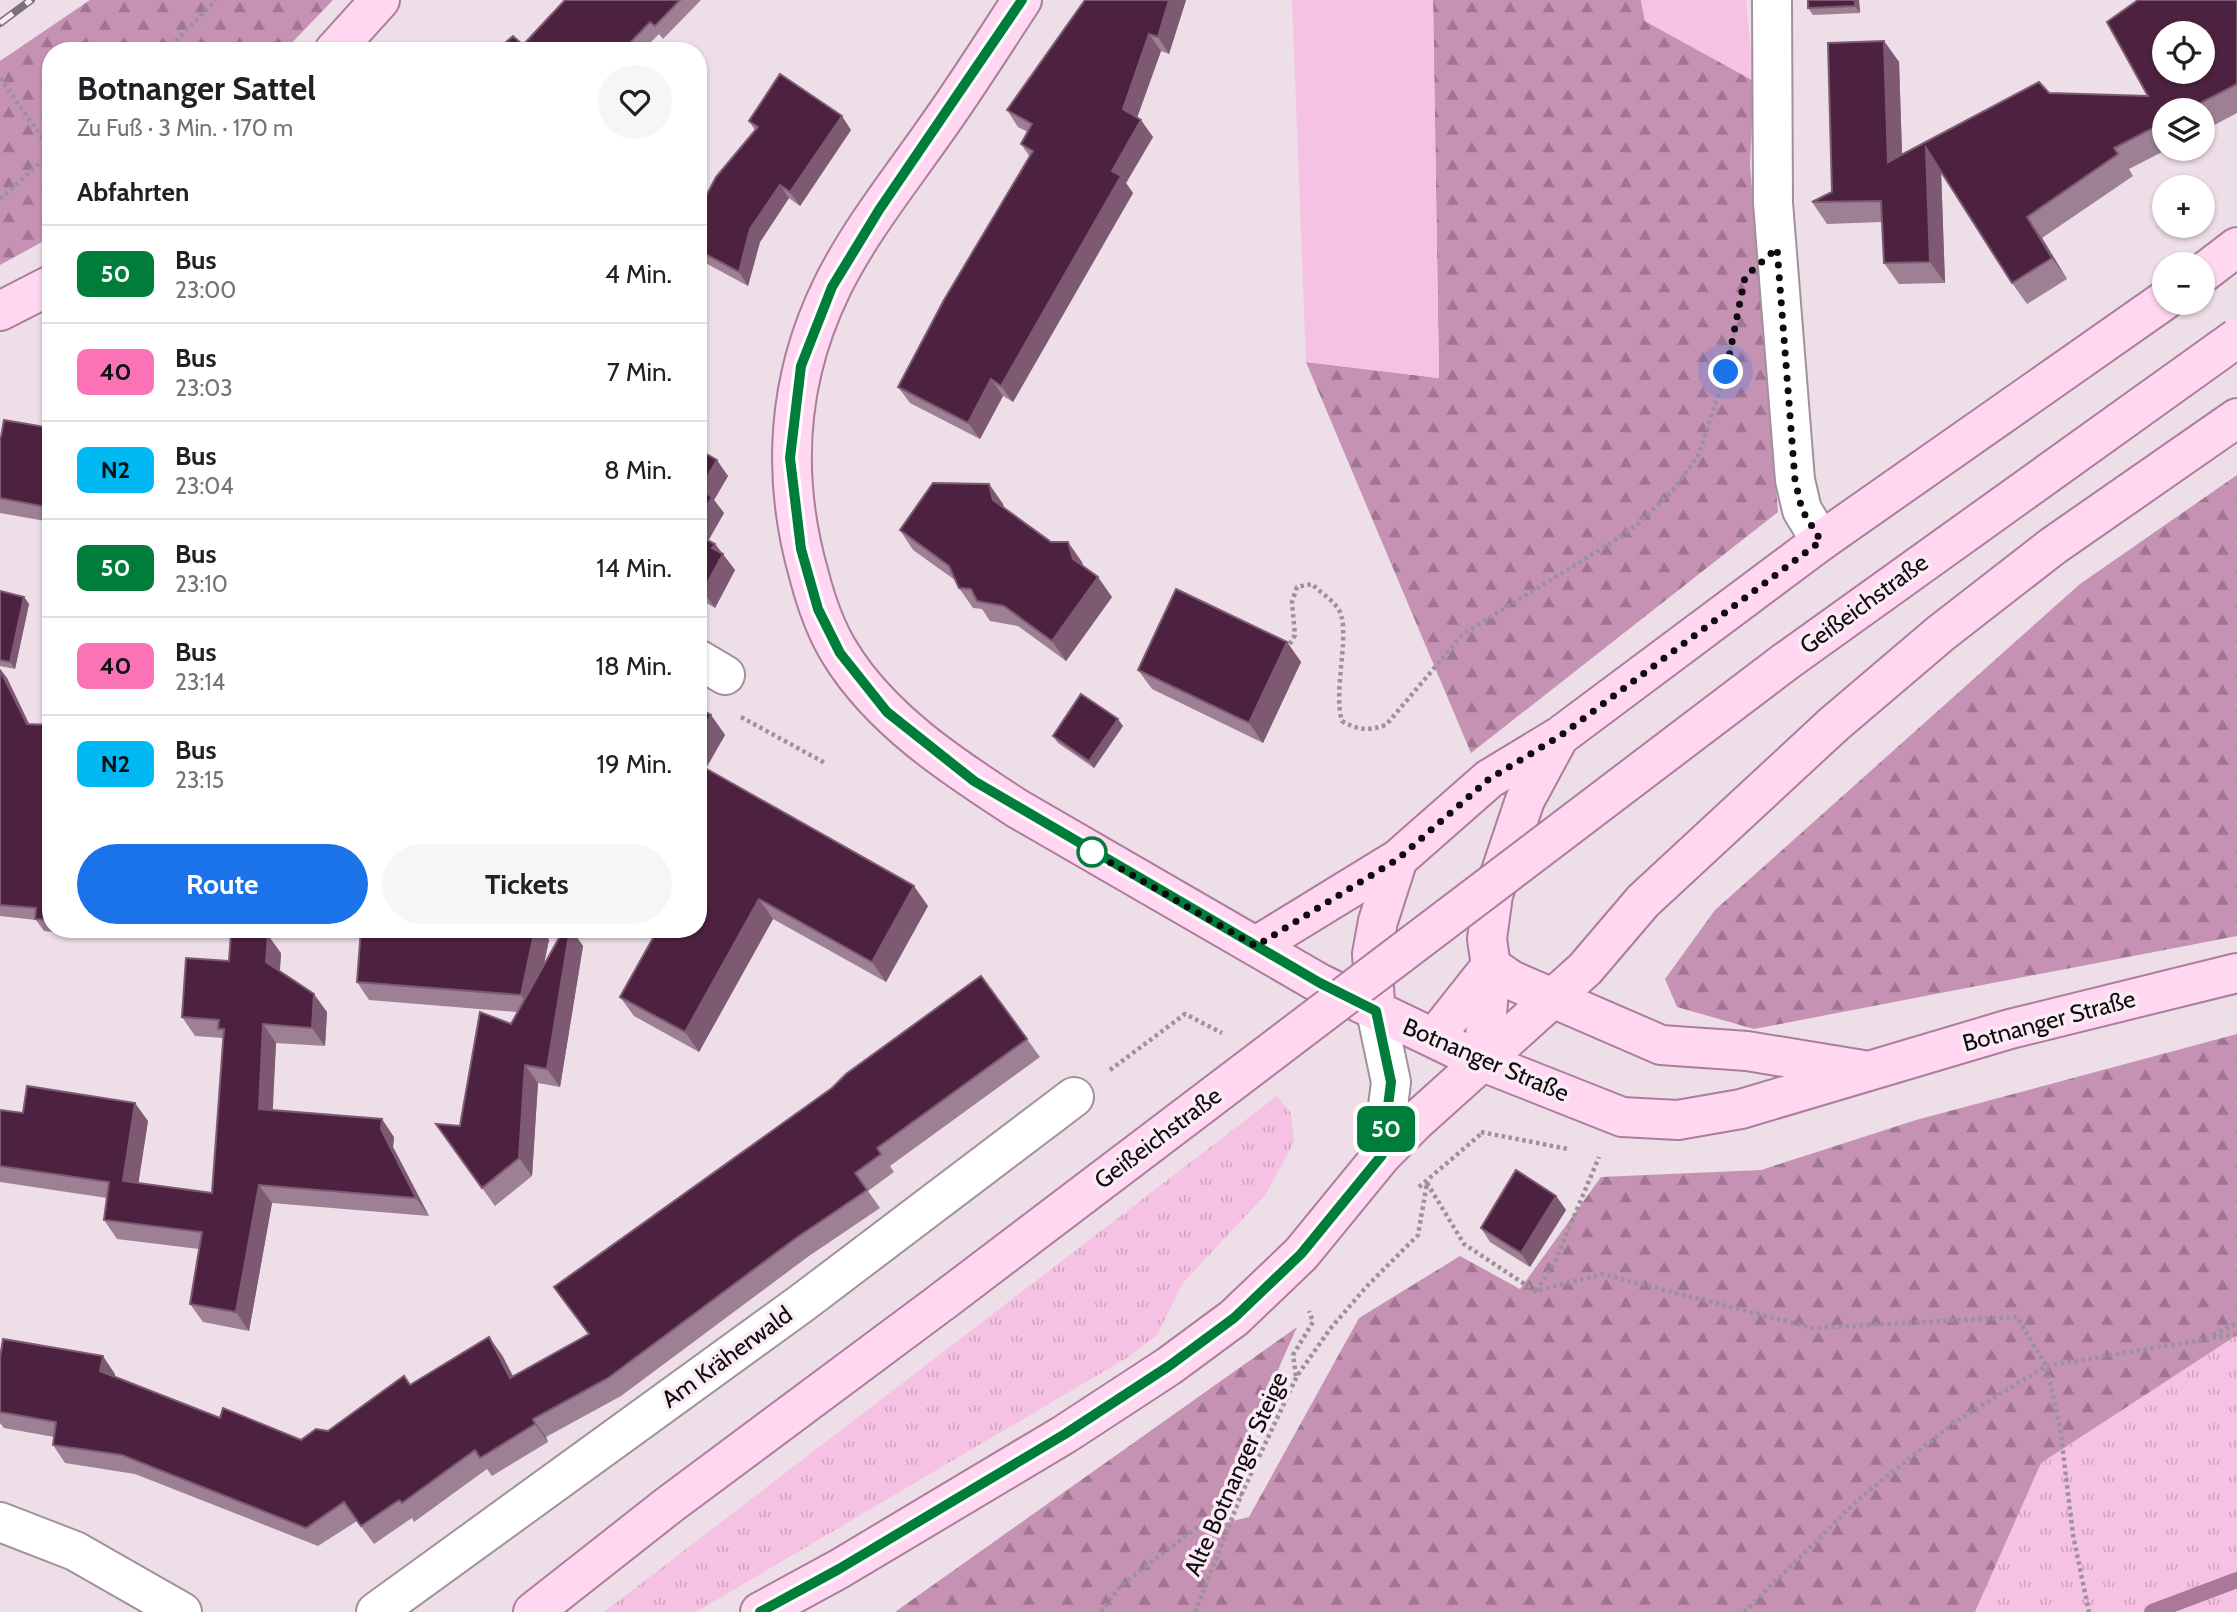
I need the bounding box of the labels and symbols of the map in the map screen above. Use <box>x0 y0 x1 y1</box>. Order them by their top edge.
your location <box>1708 354 1743 389</box>
street label: Geißeichstraße <box>1794 547 1934 660</box>
unlabelled marker <box>1077 837 1107 867</box>
street label: Botnanger Straße <box>1959 984 2138 1058</box>
street label: Botnanger Straße <box>1399 1011 1574 1108</box>
street label: Geißeichstraße <box>1088 1080 1227 1195</box>
line badge: 50 <box>1354 1106 1418 1152</box>
street label: Am Kräherwald <box>656 1300 798 1414</box>
street label: Alte Botnanger Steige <box>1178 1367 1294 1580</box>

